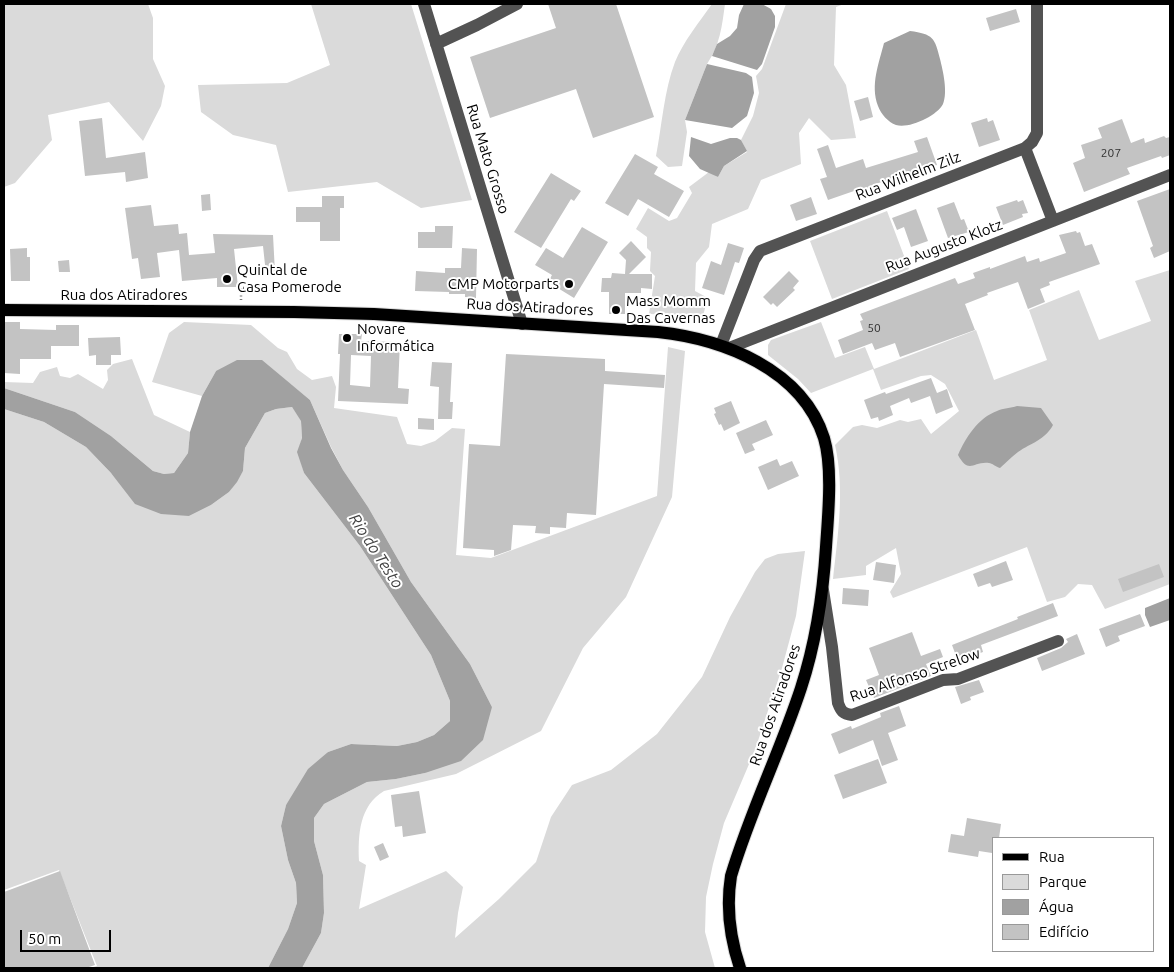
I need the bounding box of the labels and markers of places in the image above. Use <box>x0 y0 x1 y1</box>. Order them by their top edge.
place label: Quintal de Casa Pomerode <box>237 261 342 296</box>
marker: Quintal de Casa Pomerode <box>221 273 233 285</box>
place label: CMP Motorparts <box>448 275 559 293</box>
marker: CMP Motorparts <box>563 278 575 290</box>
place label: Mass Momm Das Cavernas <box>626 292 715 327</box>
marker: Mass Momm Das Cavernas <box>610 304 622 316</box>
place label: Novare Informática <box>357 320 434 355</box>
marker: Novare Informática <box>341 332 353 344</box>

